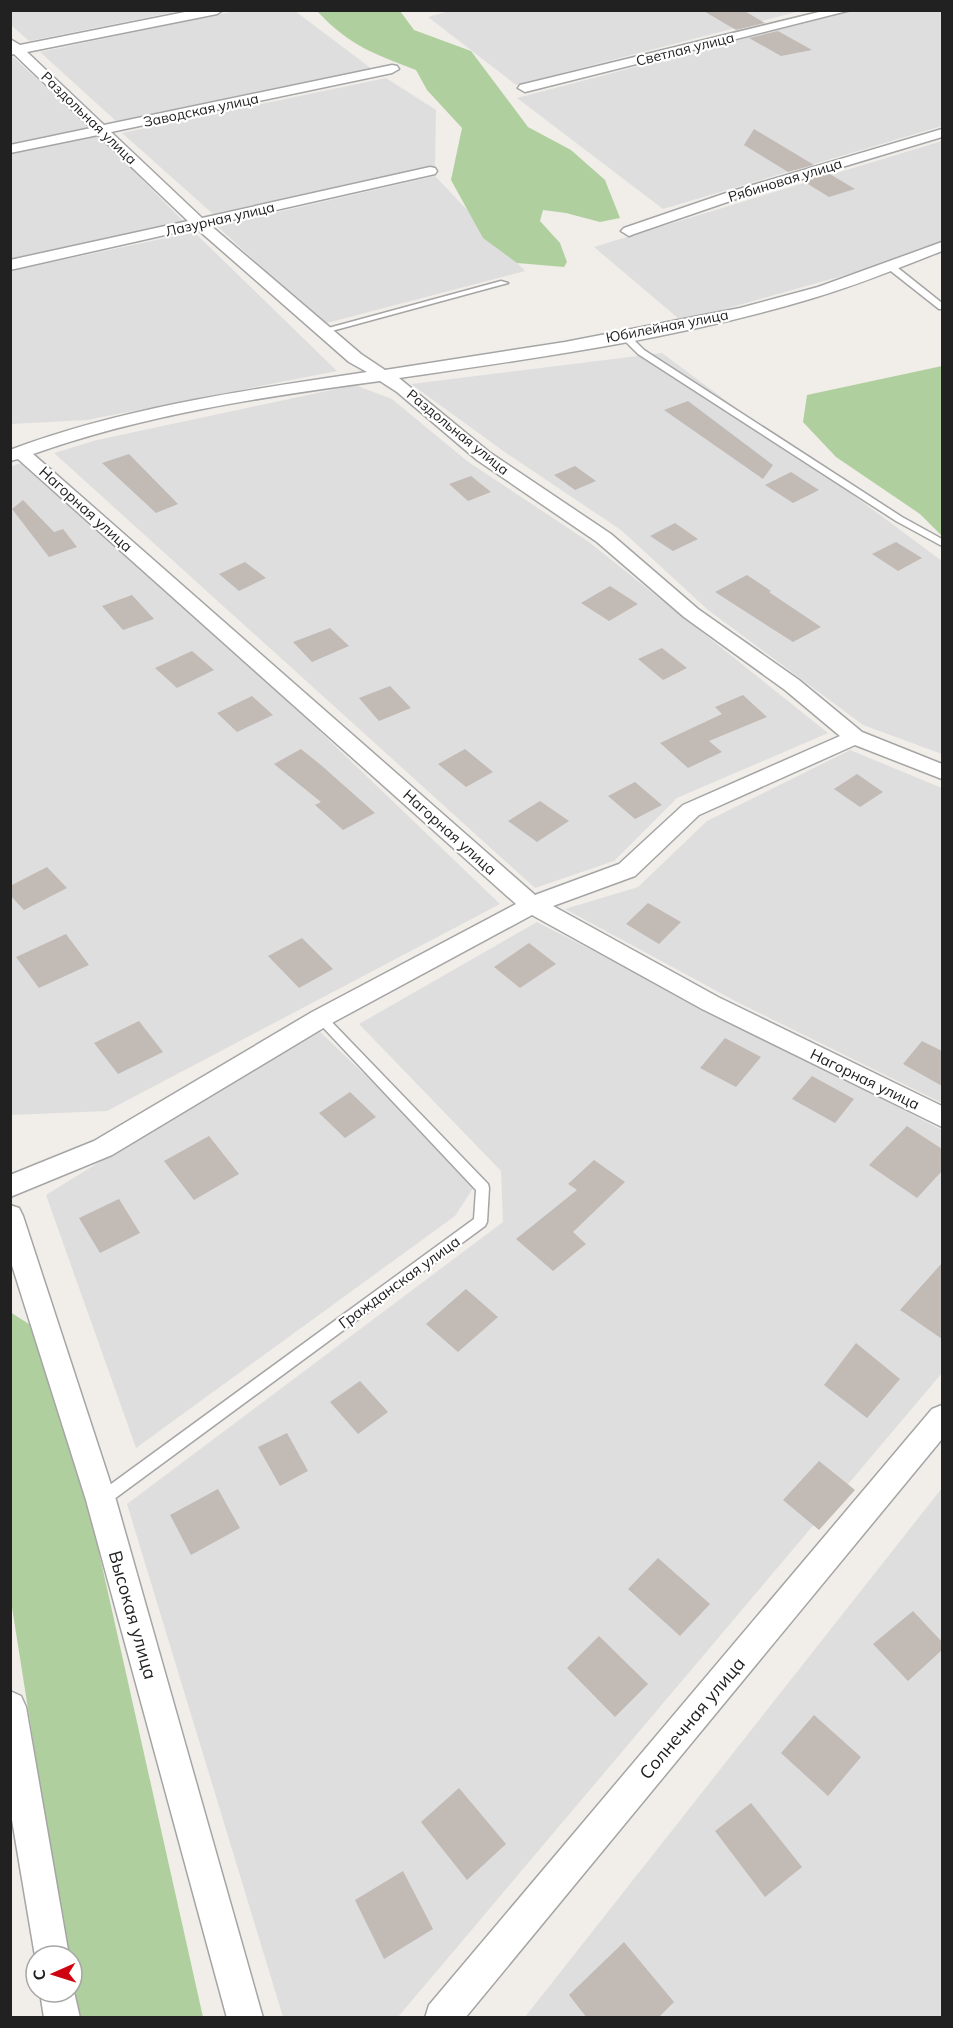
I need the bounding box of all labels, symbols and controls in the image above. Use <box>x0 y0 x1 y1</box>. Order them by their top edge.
street label: Светлая улица <box>634 28 736 70</box>
street label: Раздольная улица <box>37 68 141 168</box>
street label: Заводская улица <box>142 89 260 131</box>
street label: Рябиновая улица <box>726 154 844 206</box>
street label: Лазурная улица <box>164 198 276 240</box>
street label: Юбилейная улица <box>604 305 730 347</box>
street label: Раздольная улица <box>403 385 513 479</box>
street label: Нагорная улица <box>35 462 137 556</box>
street label: Нагорная улица <box>399 785 501 879</box>
street label: Нагорная улица <box>807 1044 923 1114</box>
street label: Гражданская улица <box>335 1232 463 1332</box>
street label: Высокая улица <box>104 1548 162 1682</box>
street label: Солнечная улица <box>634 1652 750 1784</box>
north arrow <box>24 1944 84 2004</box>
text: С <box>29 1969 49 1981</box>

